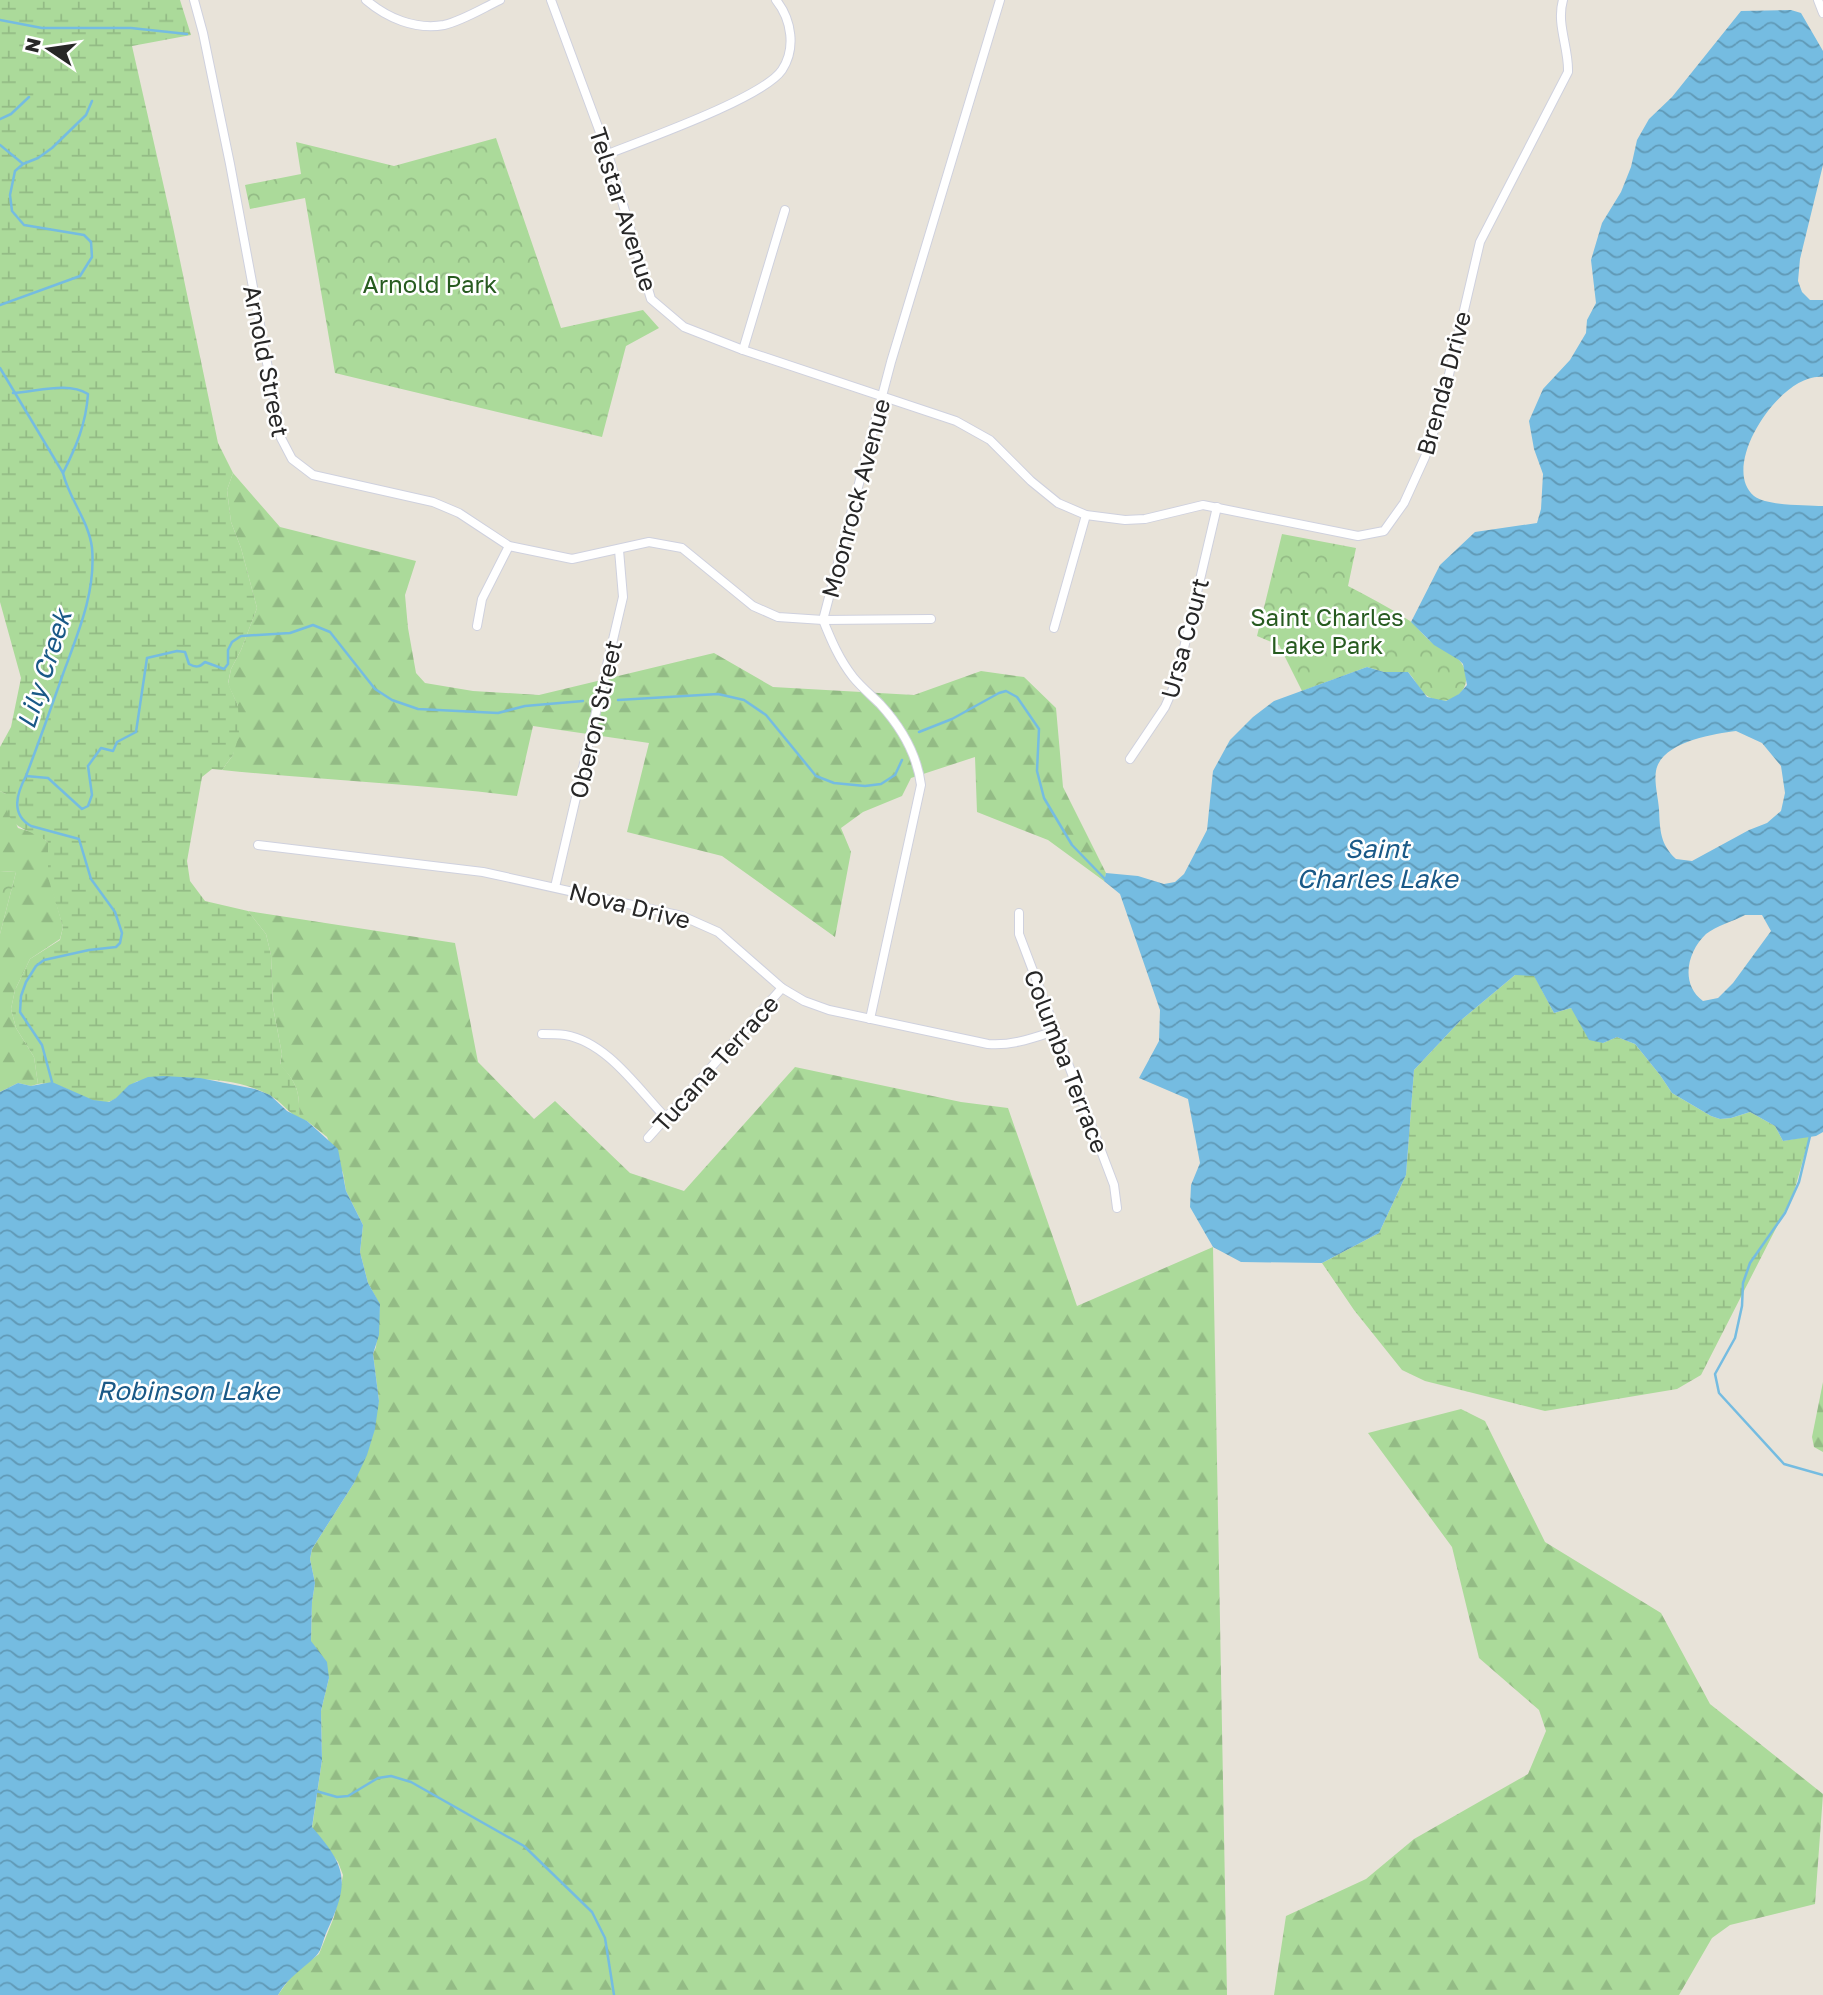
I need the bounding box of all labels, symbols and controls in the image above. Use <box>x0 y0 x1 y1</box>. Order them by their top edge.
north arrow <box>14 14 84 84</box>
text: N <box>19 35 45 55</box>
street label: Telstar Avenue <box>584 124 664 294</box>
park label: Arnold Park <box>363 269 497 298</box>
street label: Arnold Street <box>238 283 296 439</box>
street label: Brenda Drive <box>1410 308 1476 458</box>
street label: Moonrock Avenue <box>814 395 896 601</box>
street label: Ursa Court <box>1154 574 1214 702</box>
park label: Saint Charles Lake Park <box>1250 602 1404 659</box>
water label: Lily Creek <box>10 603 78 732</box>
street label: Oberon Street <box>563 637 627 801</box>
water label: Saint Charles Lake <box>1297 833 1459 894</box>
street label: Nova Drive <box>566 876 694 934</box>
street label: Columba Terrace <box>1019 965 1115 1157</box>
street label: Tucana Terrace <box>646 989 784 1137</box>
water label: Robinson Lake <box>97 1375 281 1406</box>

